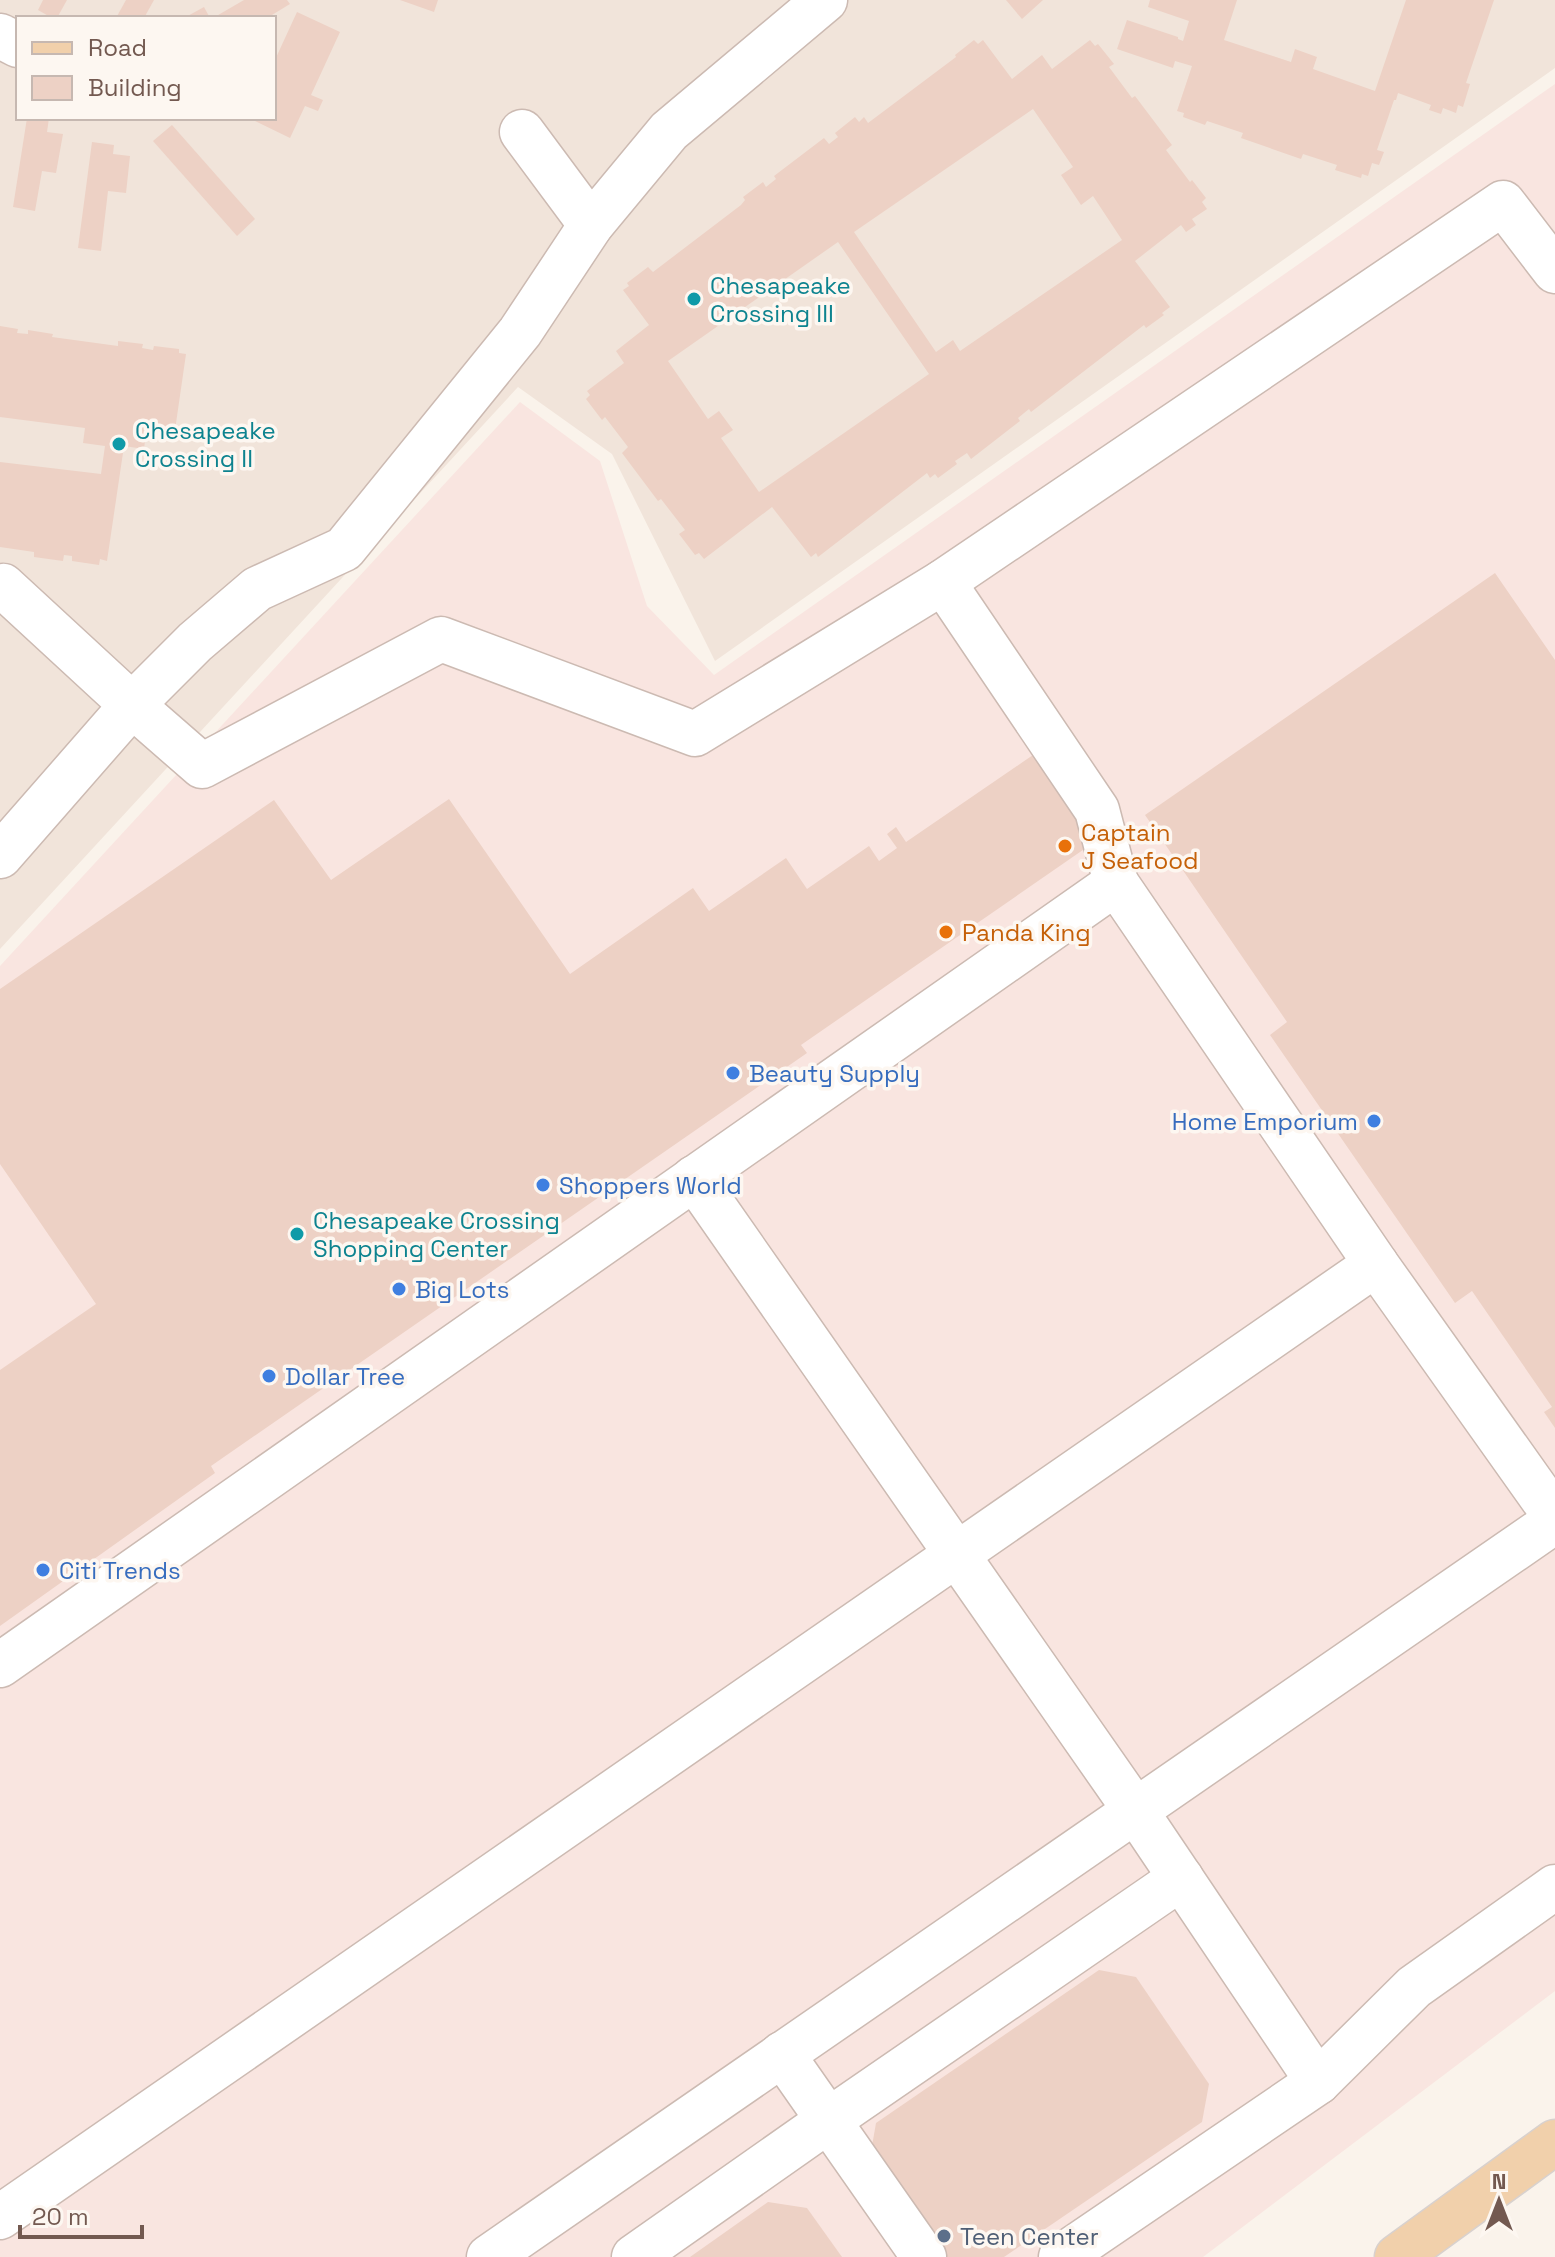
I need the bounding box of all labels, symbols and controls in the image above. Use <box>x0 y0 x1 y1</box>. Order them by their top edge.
legend <box>16 16 276 120</box>
text: Road <box>88 32 147 63</box>
text: Building <box>88 72 182 103</box>
place label: Chesapeake Crossing III <box>710 270 851 329</box>
marker: Chesapeake Crossing III <box>685 290 703 308</box>
place label: Chesapeake Crossing II <box>135 415 276 474</box>
marker: Chesapeake Crossing II <box>110 435 128 453</box>
place label: Captain J Seafood <box>1081 817 1199 876</box>
marker: Captain J Seafood <box>1056 837 1074 855</box>
place label: Panda King <box>962 917 1091 948</box>
marker: Panda King <box>937 923 955 941</box>
place label: Beauty Supply <box>749 1058 920 1089</box>
marker: Beauty Supply <box>724 1064 742 1082</box>
place label: Home Emporium <box>1172 1106 1358 1137</box>
marker: Home Emporium <box>1365 1112 1383 1130</box>
place label: Shoppers World <box>559 1170 742 1201</box>
marker: Shoppers World <box>534 1176 552 1194</box>
place label: Chesapeake Crossing Shopping Center <box>313 1205 560 1264</box>
marker: Chesapeake Crossing Shopping Center <box>288 1225 306 1243</box>
place label: Big Lots <box>415 1274 509 1305</box>
marker: Big Lots <box>390 1280 408 1298</box>
place label: Dollar Tree <box>285 1361 405 1392</box>
marker: Dollar Tree <box>260 1367 278 1385</box>
place label: Citi Trends <box>59 1555 181 1586</box>
marker: Citi Trends <box>34 1561 52 1579</box>
north arrow <box>1459 2161 1539 2241</box>
text: N <box>1492 2167 1506 2195</box>
scale bar <box>20 2189 142 2239</box>
text: 20 m <box>32 2201 89 2232</box>
place label: Teen Center <box>960 2221 1099 2252</box>
marker: Teen Center <box>935 2227 953 2245</box>

